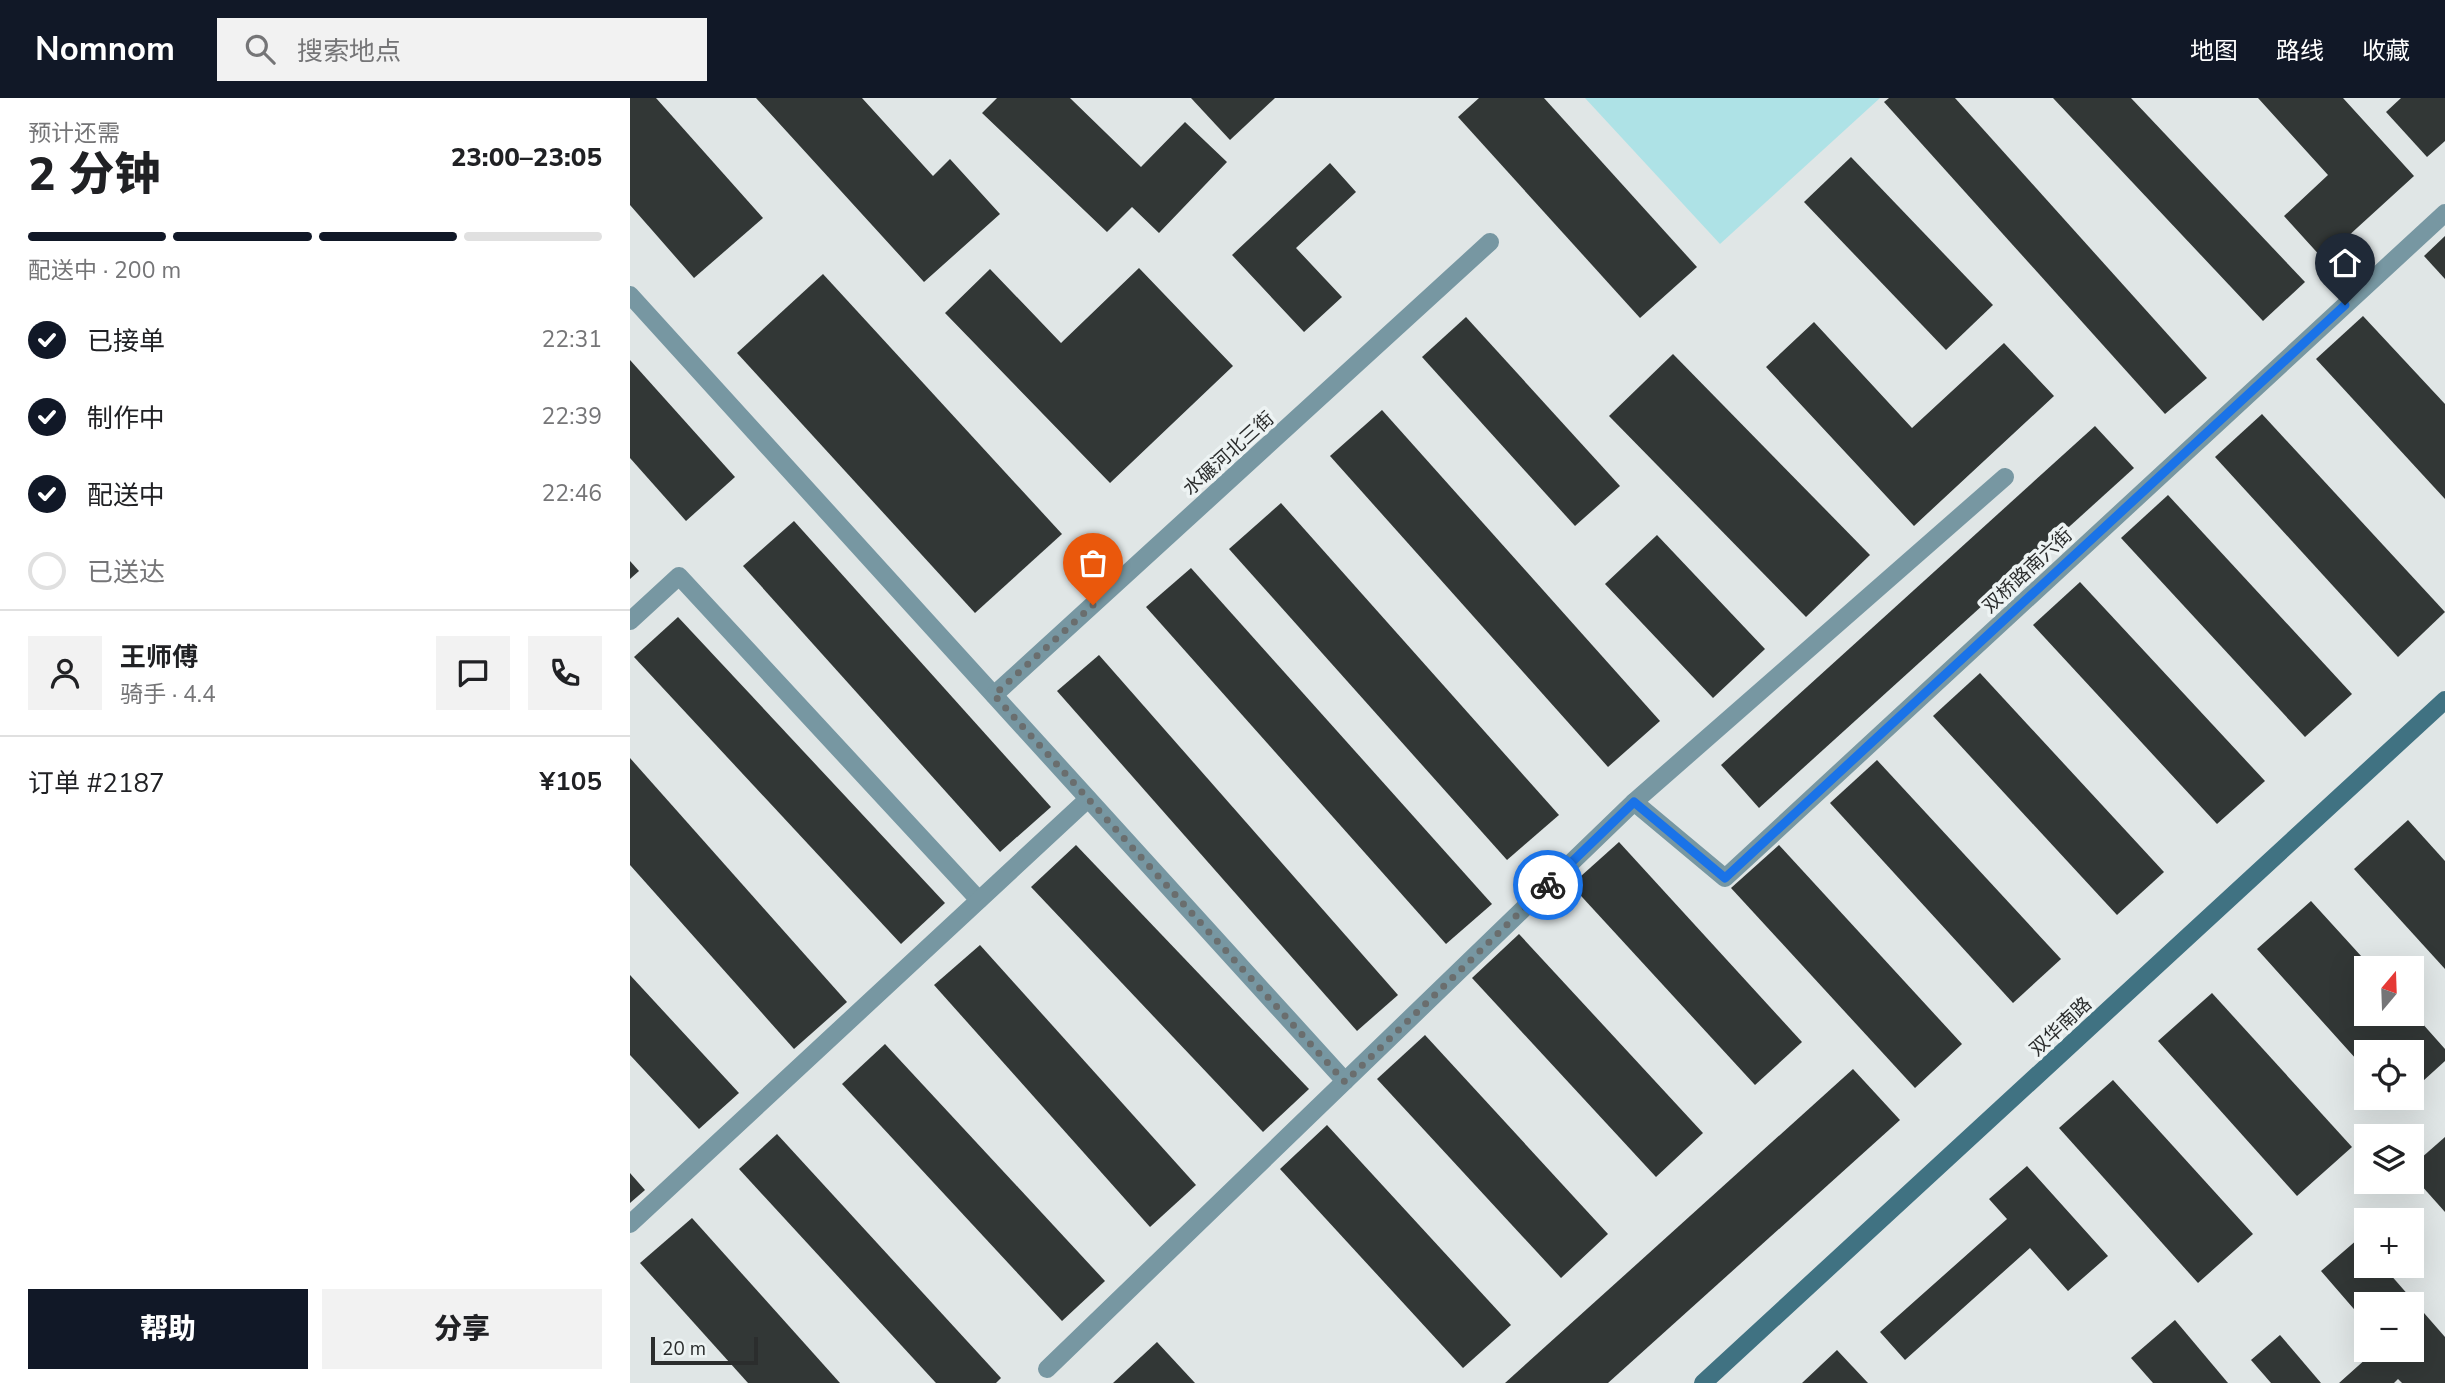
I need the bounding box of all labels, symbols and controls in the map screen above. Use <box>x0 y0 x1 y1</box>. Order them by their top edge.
search box <box>217 18 707 81</box>
text: Nomnom <box>35 27 175 72</box>
icon: search <box>241 30 279 68</box>
text: 搜索地点 <box>297 34 401 69</box>
text: 地图 <box>2190 35 2238 67</box>
text: 路线 <box>2276 35 2324 67</box>
text: 收藏 <box>2362 35 2410 67</box>
text: 预计还需 <box>28 118 120 149</box>
text: 23:00–23:05 <box>451 140 602 175</box>
text: 2 分钟 <box>28 143 160 206</box>
pin <box>2315 233 2375 305</box>
icon: home <box>2326 244 2364 282</box>
text: 配送中 · 200 m <box>28 255 181 286</box>
icon: check <box>28 321 66 359</box>
text: 已接单 <box>87 324 165 359</box>
text: 22:31 <box>542 324 602 355</box>
icon: check <box>28 398 66 436</box>
text: 制作中 <box>87 401 165 436</box>
text: 22:39 <box>542 401 602 432</box>
street label: 水碾河北三街 <box>1178 406 1280 502</box>
icon: check <box>28 475 66 513</box>
text: 配送中 <box>87 478 165 513</box>
text: 22:46 <box>542 478 602 509</box>
street label: 双桥路南六街 <box>1977 522 2078 619</box>
pin <box>1063 533 1123 605</box>
icon: bag <box>1074 544 1112 582</box>
text: 已送达 <box>87 555 165 590</box>
button: person <box>28 636 102 710</box>
button: chat <box>436 636 510 710</box>
button: phone <box>528 636 602 710</box>
text: 王师傅 <box>120 640 198 675</box>
text: 骑手 · 4.4 <box>120 679 216 710</box>
text: ¥105 <box>540 764 602 799</box>
text: 订单 #2187 <box>28 766 165 801</box>
courier <box>1513 850 1583 920</box>
icon: bike <box>1529 866 1567 904</box>
north arrow <box>2354 956 2424 1026</box>
map controls <box>2354 956 2424 1362</box>
street label: 双华南路 <box>2024 991 2097 1062</box>
button: locate <box>2354 1040 2424 1110</box>
button: layers <box>2354 1124 2424 1194</box>
button: + <box>2354 1208 2424 1278</box>
button: 帮助 <box>28 1289 308 1369</box>
button: 分享 <box>322 1289 602 1369</box>
button: − <box>2354 1292 2424 1362</box>
scale bar <box>651 1334 758 1366</box>
text: 20 m <box>662 1336 706 1362</box>

